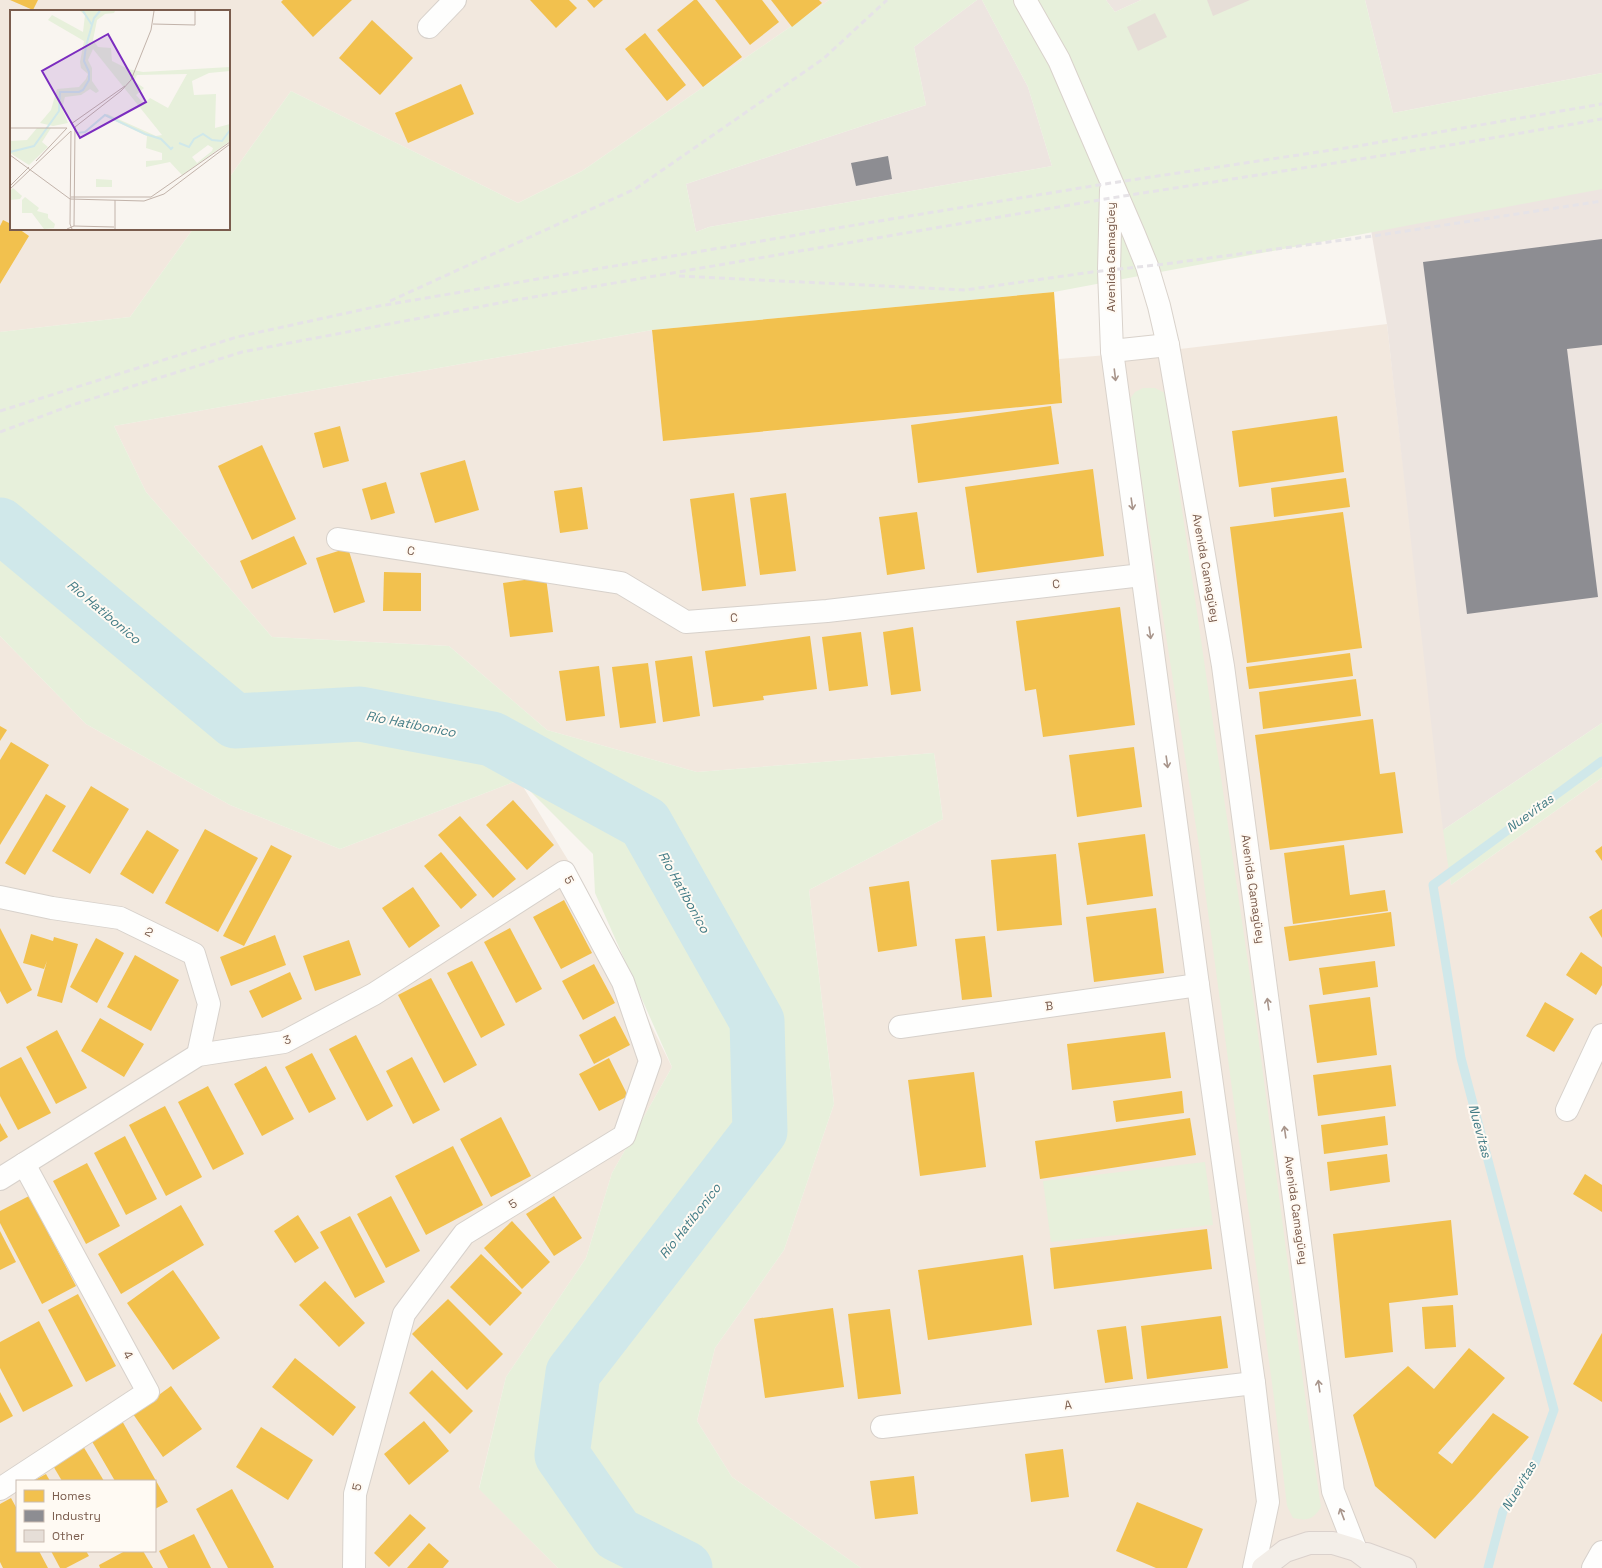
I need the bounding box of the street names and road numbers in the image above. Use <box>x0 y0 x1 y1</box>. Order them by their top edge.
street label: Avenida Camagüey <box>1103 202 1119 312</box>
street label: Avenida Camagüey <box>1189 513 1223 623</box>
street label: C <box>406 542 416 560</box>
street label: C <box>1051 576 1061 592</box>
street label: C <box>729 610 739 626</box>
street label: Avenida Camagüey <box>1237 833 1269 945</box>
street label: 5 <box>560 873 578 887</box>
street label: 2 <box>142 923 156 941</box>
street label: B <box>1044 998 1054 1014</box>
street label: 3 <box>281 1031 293 1049</box>
street label: Avenida Camagüey <box>1280 1154 1312 1266</box>
street label: 5 <box>506 1195 520 1213</box>
street label: 4 <box>119 1348 137 1363</box>
street label: A <box>1063 1397 1073 1413</box>
street label: 5 <box>348 1482 366 1492</box>

